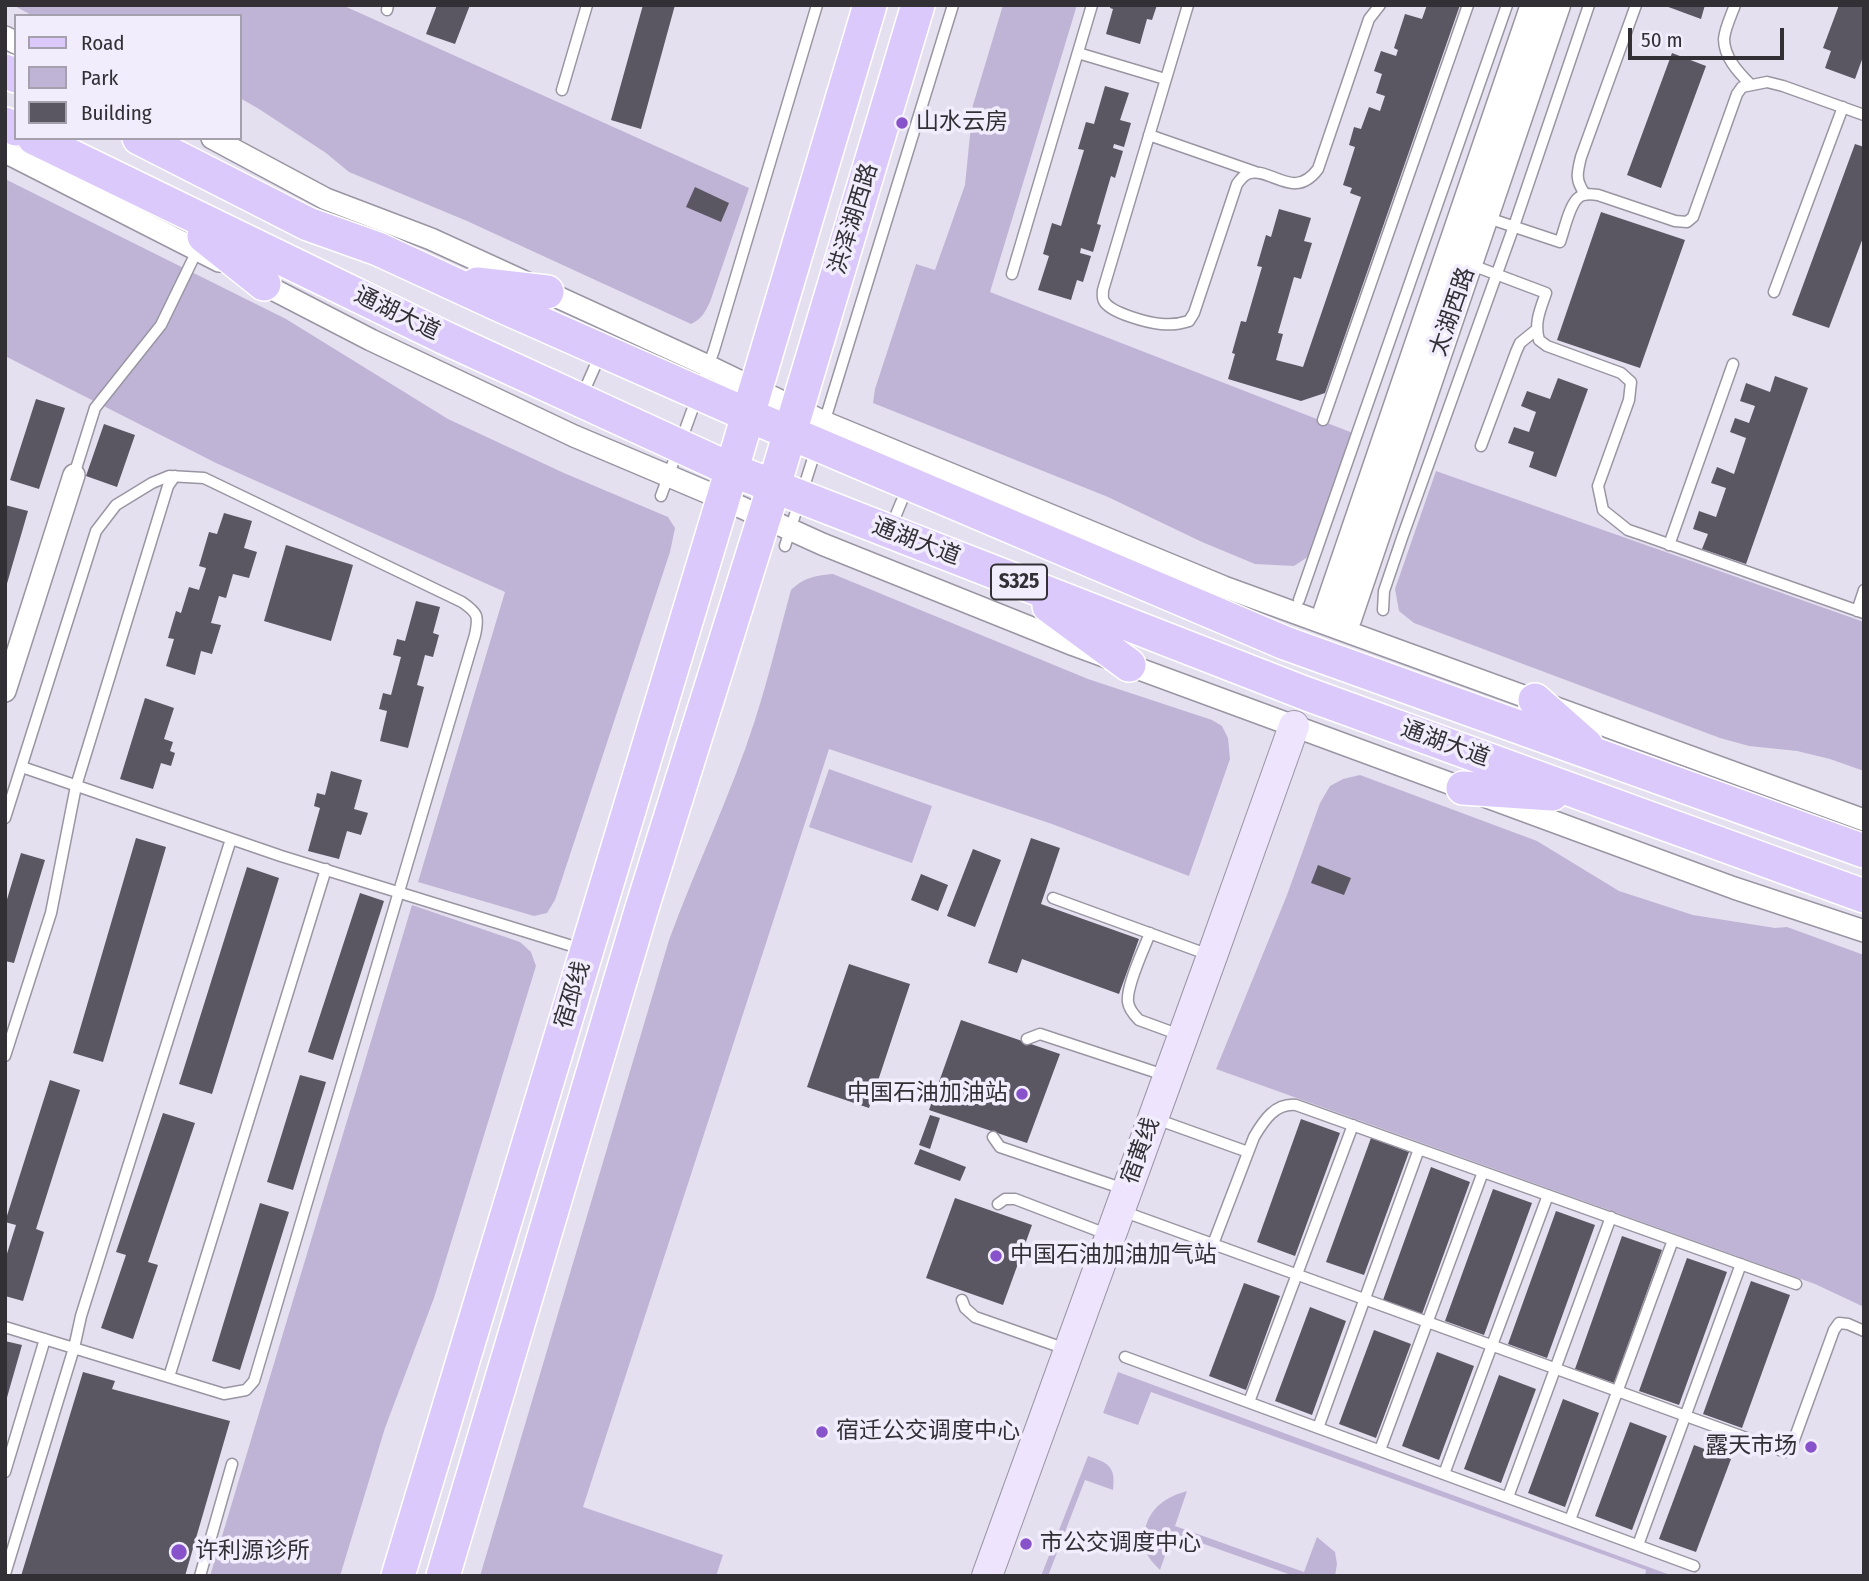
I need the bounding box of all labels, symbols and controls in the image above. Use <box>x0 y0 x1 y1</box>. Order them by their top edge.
legend <box>14 14 242 140</box>
scale bar <box>1631 14 1787 58</box>
text: 50 m <box>1641 27 1683 53</box>
text: Road <box>81 30 125 56</box>
text: Park <box>81 65 118 91</box>
text: Building <box>81 100 152 126</box>
place label: 山水云房 <box>916 109 1008 137</box>
marker: 山水云房 <box>894 115 910 131</box>
street label: 洪泽湖西路 <box>824 160 884 278</box>
street label: 太湖西路 <box>1425 264 1481 360</box>
street label: 通湖大道 <box>350 281 444 347</box>
street label: 通湖大道 <box>868 513 964 571</box>
road number: S325 <box>991 564 1047 600</box>
street label: 通湖大道 <box>1397 715 1493 773</box>
street label: 宿邳线 <box>550 958 596 1032</box>
place label: 中国石油加油站 <box>847 1080 1008 1108</box>
marker: 中国石油加油站 <box>1014 1086 1030 1102</box>
street label: 宿黄线 <box>1116 1114 1166 1188</box>
place label: 中国石油加油加气站 <box>1010 1242 1217 1270</box>
marker: 中国石油加油加气站 <box>988 1248 1004 1264</box>
place label: 宿迁公交调度中心 <box>836 1418 1020 1446</box>
marker: 宿迁公交调度中心 <box>814 1424 830 1440</box>
place label: 露天市场 <box>1705 1433 1797 1461</box>
marker: 露天市场 <box>1803 1439 1819 1455</box>
place label: 市公交调度中心 <box>1040 1530 1201 1558</box>
marker: 市公交调度中心 <box>1018 1536 1034 1552</box>
place label: 许利源诊所 <box>195 1538 310 1566</box>
marker: 许利源诊所 <box>169 1542 189 1562</box>

